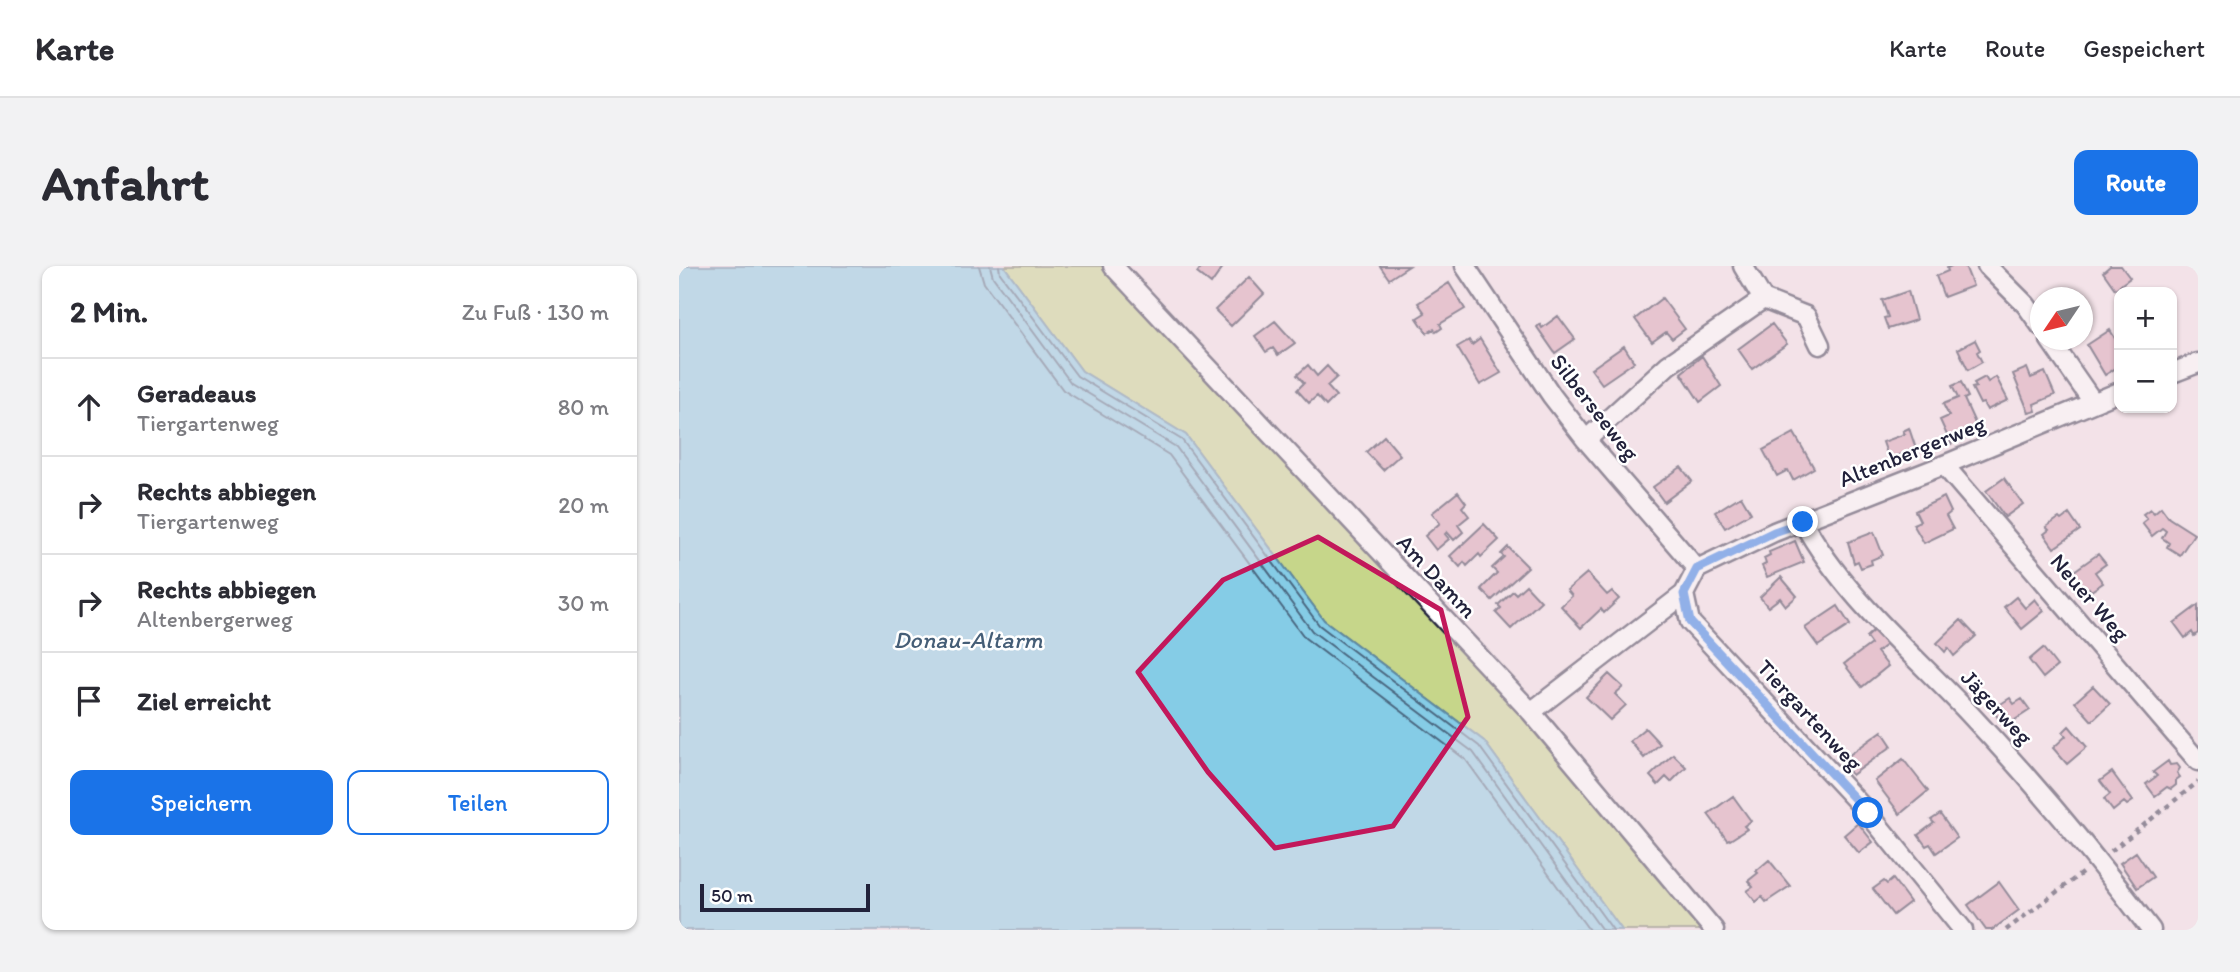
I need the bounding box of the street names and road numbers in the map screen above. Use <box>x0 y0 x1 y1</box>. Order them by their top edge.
street label: Silberseeweg <box>1545 348 1646 466</box>
street label: Altenbergerweg <box>1835 409 1990 493</box>
street label: Am Damm <box>1391 528 1483 624</box>
street label: Neuer Weg <box>2044 548 2136 647</box>
street label: Tiergartenweg <box>1751 654 1869 777</box>
street label: Jägerweg <box>1955 664 2039 751</box>

